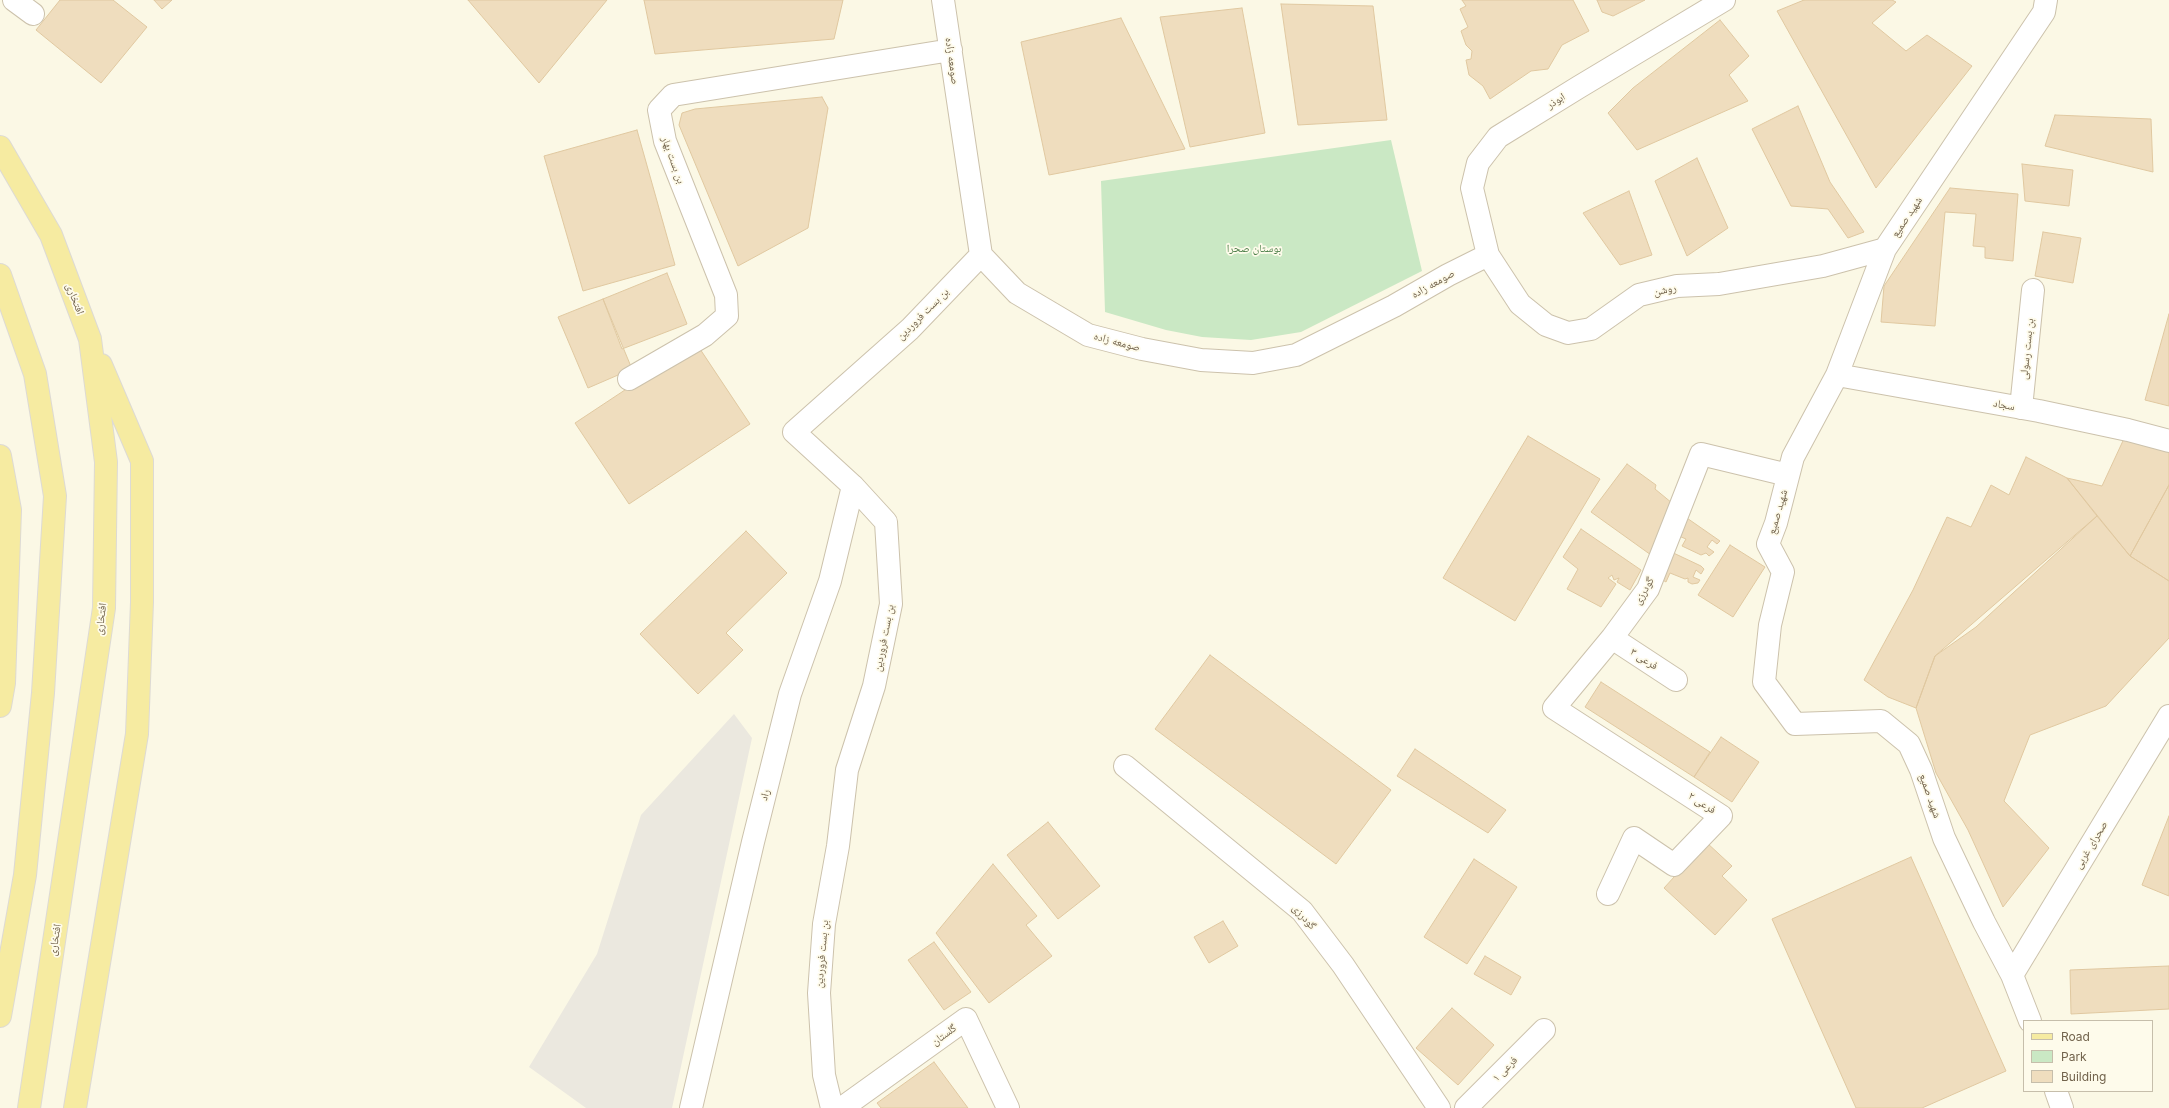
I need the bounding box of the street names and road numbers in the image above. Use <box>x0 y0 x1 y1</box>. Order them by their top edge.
street label: صومعه زاده <box>942 37 962 85</box>
street label: ابوذر <box>1544 90 1568 112</box>
street label: بن بست بهار <box>658 135 688 185</box>
street label: شهید صمیع <box>1889 194 1925 240</box>
street label: صومعه زاده <box>1409 267 1457 301</box>
street label: روشن <box>1652 281 1678 299</box>
street label: افتخاری <box>63 282 87 316</box>
street label: بن بست فروردین <box>894 285 952 343</box>
street label: بن بست رسولی <box>2017 318 2037 380</box>
street label: صومعه زاده <box>1092 329 1142 355</box>
street label: سجاد <box>1992 397 2016 413</box>
street label: شهید صمیع <box>1765 488 1791 536</box>
street label: گودرزی <box>1631 575 1657 607</box>
street label: افتخاری <box>92 602 110 636</box>
street label: بن بست فروردین <box>871 603 897 673</box>
street label: فرعی ۳ <box>1628 645 1660 673</box>
street label: شهید صمیع <box>1916 772 1944 820</box>
street label: راد <box>757 788 773 802</box>
street label: فرعی ۲ <box>1686 789 1718 817</box>
street label: صحرای غربی <box>2072 819 2110 871</box>
street label: گودرزی <box>1289 902 1319 932</box>
street label: بن بست فروردین <box>812 919 832 989</box>
street label: افتخاری <box>46 923 64 957</box>
street label: گلستان <box>929 1022 959 1048</box>
street label: فرعی ۱ <box>1490 1054 1520 1084</box>

